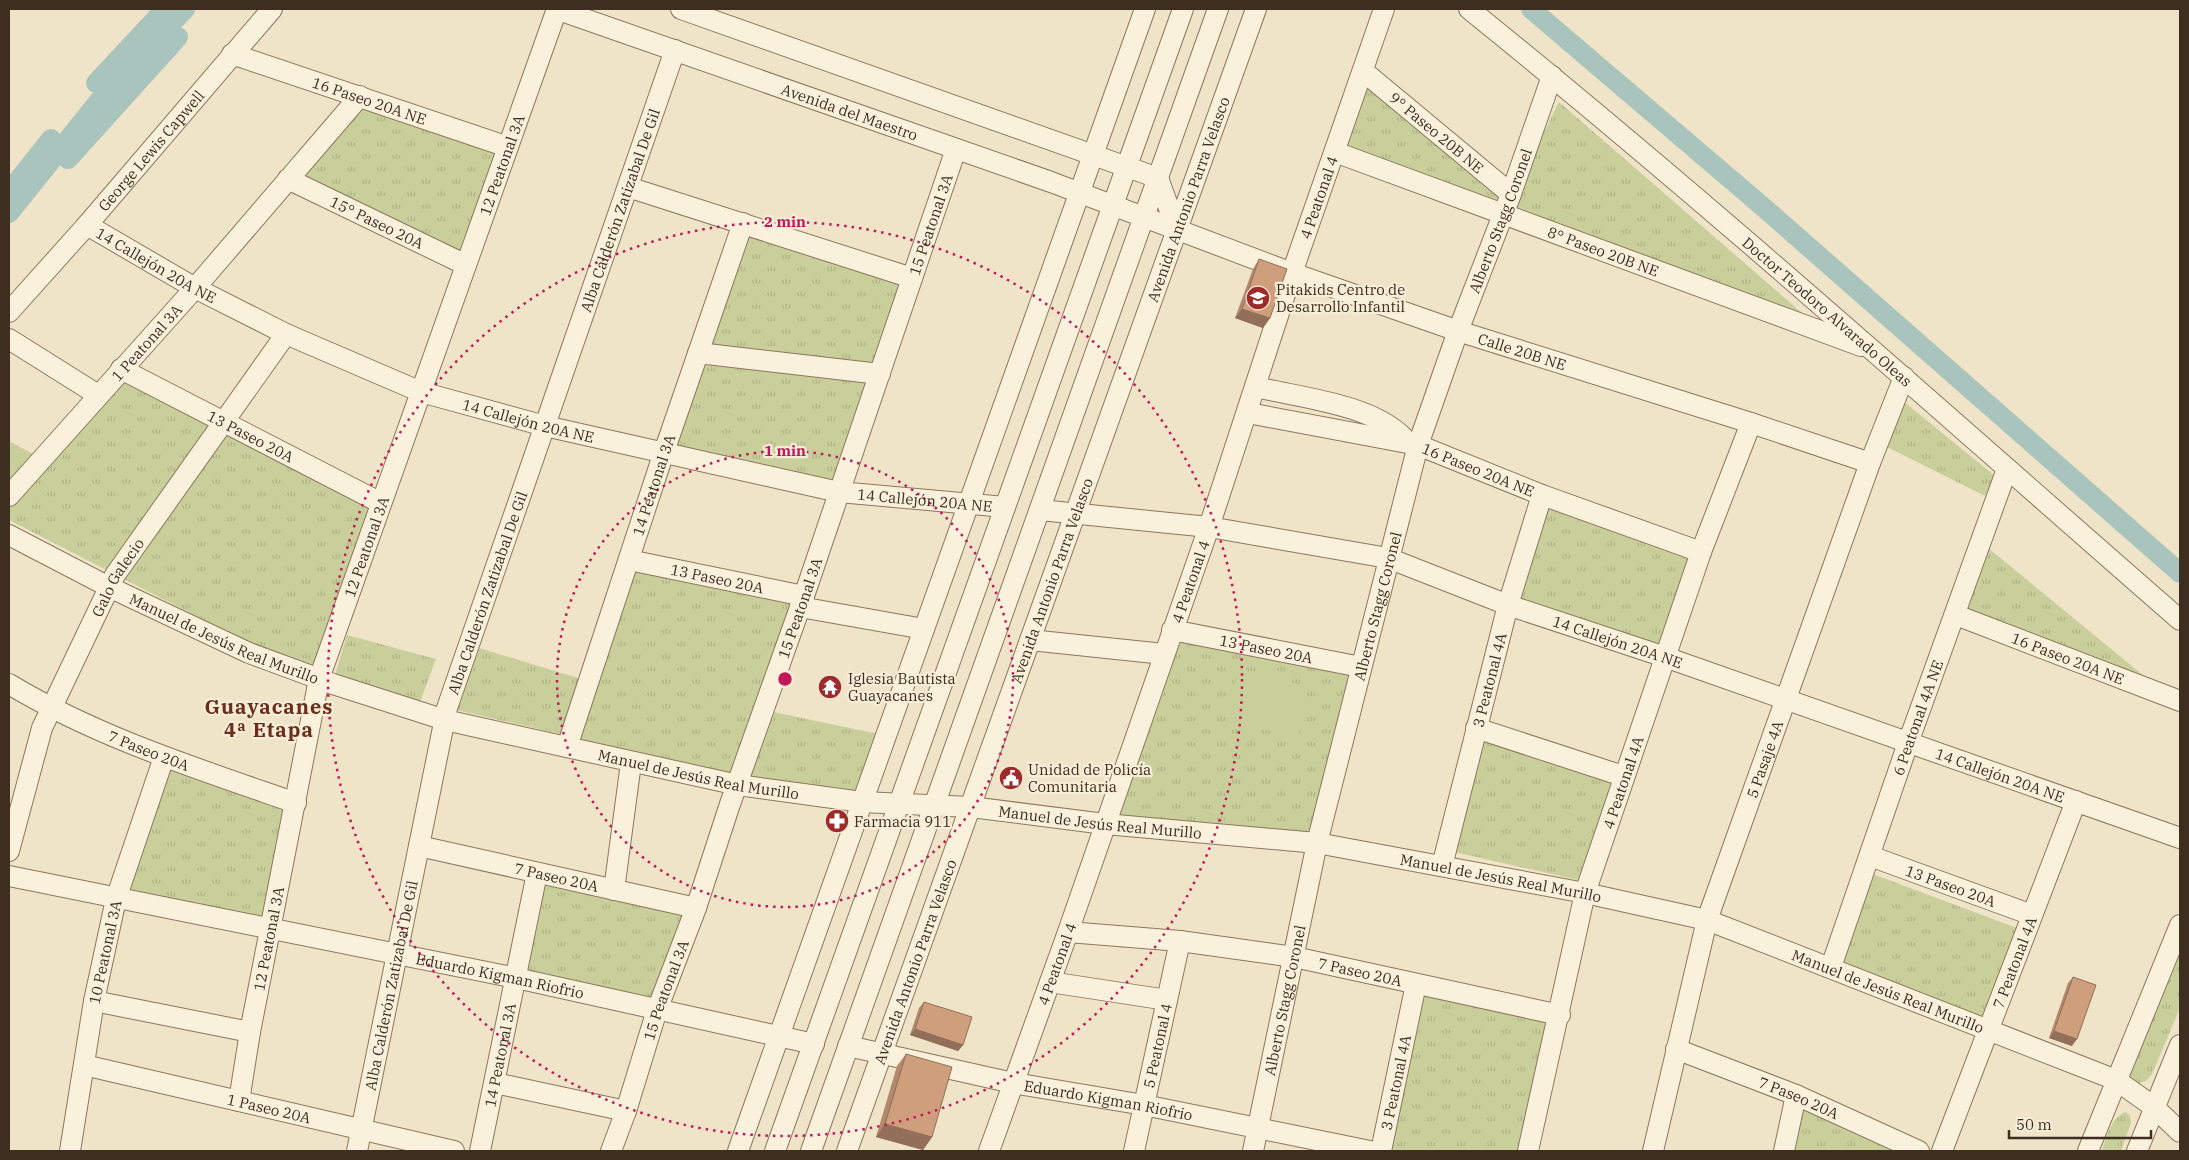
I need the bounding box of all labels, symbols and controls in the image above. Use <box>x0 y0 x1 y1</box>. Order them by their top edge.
street label: 16 Paseo 20A NE <box>310 72 429 128</box>
street label: Avenida del Maestro <box>779 79 920 144</box>
street label: George Lewis Capwell <box>94 86 208 215</box>
street label: 9° Paseo 20B NE <box>1386 88 1488 177</box>
street label: Avenida Antonio Parra Velasco <box>1142 94 1233 304</box>
street label: Alba Calderón Zatizabal De Gil <box>576 106 664 314</box>
street label: 12 Peatonal 3A <box>475 111 528 218</box>
street label: Alberto Stagg Coronel <box>1464 146 1536 296</box>
street label: 4 Peatonal 4 <box>1295 153 1342 241</box>
street label: 15 Peatonal 3A <box>904 171 957 278</box>
street label: 15° Paseo 20A <box>327 191 428 253</box>
text: 2 min <box>764 212 806 231</box>
street label: 8° Paseo 20B NE <box>1545 222 1662 280</box>
street label: 14 Callejón 20A NE <box>93 223 220 307</box>
street label: Doctor Teodoro Alvarado Oleas <box>1739 233 1916 390</box>
place label: Pitakids Centro de Desarrollo Infantil <box>1276 280 1405 316</box>
school or university icon: Pitakids Centro de Desarrollo Infantil <box>1245 285 1271 311</box>
street label: 1 Peatonal 3A <box>107 300 186 385</box>
street label: Calle 20B NE <box>1476 328 1568 374</box>
street label: 14 Callejón 20A NE <box>460 394 596 446</box>
street label: 13 Paseo 20A <box>204 406 298 466</box>
street label: 14 Peatonal 3A <box>628 431 679 538</box>
street label: 16 Paseo 20A NE <box>1419 438 1537 500</box>
text: 1 min <box>764 441 806 460</box>
street label: Avenida Antonio Parra Velasco <box>1006 475 1097 686</box>
street label: 14 Callejón 20A NE <box>856 484 993 515</box>
street label: Alba Calderón Zatizabal De Gil <box>443 489 531 697</box>
street label: 12 Peatonal 3A <box>339 493 393 600</box>
street label: Alberto Stagg Coronel <box>1349 529 1405 683</box>
street label: Galo Galecio <box>87 534 148 620</box>
street label: 4 Peatonal 4 <box>1167 538 1213 625</box>
street label: 15 Peatonal 3A <box>773 554 826 661</box>
street label: 13 Paseo 20A <box>669 559 766 597</box>
street label: Manuel de Jesús Real Murillo <box>127 589 322 687</box>
street label: 14 Callejón 20A NE <box>1550 611 1685 672</box>
street label: 16 Paseo 20A NE <box>2009 628 2127 688</box>
street label: 13 Paseo 20A <box>1218 630 1315 667</box>
street label: 3 Peatonal 4A <box>1468 630 1510 729</box>
street label: 6 Peatonal 4A NE <box>1888 657 1947 778</box>
place label: Iglesia Bautista Guayacanes <box>848 669 956 705</box>
centre of rings <box>776 670 794 688</box>
temple icon: Iglesia Bautista Guayacanes <box>817 674 843 700</box>
district label: Guayacanes 4ª Etapa <box>205 693 333 743</box>
street label: 5 Pasaje 4A <box>1742 717 1787 800</box>
street label: 7 Paseo 20A <box>105 726 193 775</box>
street label: 4 Peatonal 4A <box>1598 733 1647 831</box>
street label: 14 Callejón 20A NE <box>1933 743 2067 806</box>
street label: Manuel de Jesús Real Murillo <box>596 745 800 803</box>
place label: Unidad de Policía Comunitaria <box>1028 760 1151 796</box>
public building icon: Unidad de Policía Comunitaria <box>998 765 1024 791</box>
street label: Manuel de Jesús Real Murillo <box>997 801 1203 842</box>
pharmacy icon: Farmacia 911 <box>824 808 850 834</box>
place label: Farmacia 911 <box>854 812 951 831</box>
street label: Manuel de Jesús Real Murillo <box>1399 849 1603 906</box>
street label: Avenida Antonio Parra Velasco <box>869 857 960 1067</box>
street label: 7 Paseo 20A <box>513 858 601 896</box>
street label: 13 Paseo 20A <box>1903 860 1999 911</box>
street label: Alba Calderón Zatizabal De Gil <box>360 879 421 1092</box>
street label: 12 Peatonal 3A <box>249 884 288 992</box>
street label: 10 Peatonal 3A <box>84 898 125 1006</box>
street label: 7 Peatonal 4A <box>1988 913 2041 1011</box>
street label: 4 Peatonal 4 <box>1033 920 1080 1008</box>
street label: Alberto Stagg Coronel <box>1259 923 1309 1077</box>
street label: 15 Peatonal 3A <box>639 936 693 1043</box>
street label: Manuel de Jesús Real Murillo <box>1789 945 1987 1037</box>
street label: Eduardo Kigman Riofrio <box>414 949 586 1002</box>
street label: 7 Paseo 20A <box>1316 953 1404 990</box>
street label: 14 Peatonal 3A <box>480 1001 520 1109</box>
street label: 5 Peatonal 4 <box>1139 1001 1176 1090</box>
street label: 3 Peatonal 4A <box>1376 1033 1415 1132</box>
street label: 7 Paseo 20A <box>1756 1072 1843 1123</box>
street label: Eduardo Kigman Riofrio <box>1023 1076 1195 1124</box>
street label: 1 Paseo 20A <box>225 1089 314 1127</box>
scale bar <box>2009 1108 2152 1140</box>
text: 50 m <box>2016 1115 2052 1134</box>

